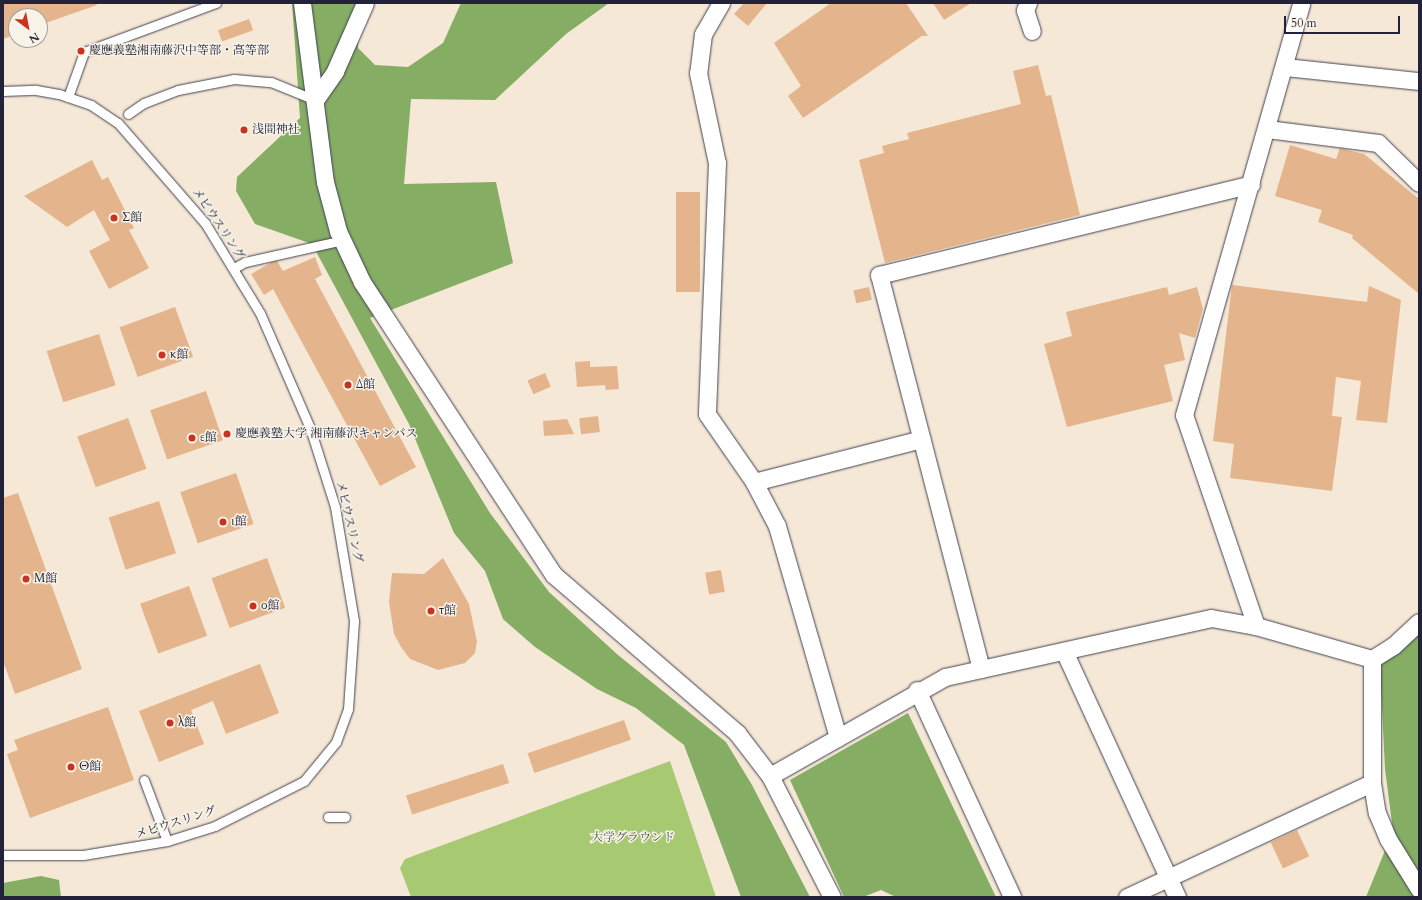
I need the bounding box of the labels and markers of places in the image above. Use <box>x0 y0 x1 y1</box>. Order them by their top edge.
place label: 慶應義塾湘南藤沢中等部・高等部 <box>89 44 269 58</box>
marker: 慶應義塾湘南藤沢中等部・高等部 <box>76 46 86 56</box>
place label: 浅間神社 <box>252 123 300 137</box>
marker: 浅間神社 <box>239 125 249 135</box>
place label: Σ館 <box>122 211 142 225</box>
marker: Σ館 <box>109 213 119 223</box>
place label: κ館 <box>170 348 188 362</box>
marker: κ館 <box>157 350 167 360</box>
place label: Δ館 <box>356 378 375 392</box>
marker: Δ館 <box>343 380 353 390</box>
place label: 慶應義塾大学 湘南藤沢キャンパス <box>235 427 418 441</box>
marker: 慶應義塾大学 湘南藤沢キャンパス <box>222 429 232 439</box>
place label: ε館 <box>200 431 217 445</box>
marker: ε館 <box>187 433 197 443</box>
place label: ι館 <box>231 515 247 529</box>
marker: ι館 <box>218 517 228 527</box>
place label: Μ館 <box>34 572 57 586</box>
marker: Μ館 <box>21 574 31 584</box>
place label: ο館 <box>261 599 279 613</box>
marker: ο館 <box>248 601 258 611</box>
place label: τ館 <box>439 604 456 618</box>
marker: τ館 <box>426 606 436 616</box>
place label: λ館 <box>178 716 196 730</box>
marker: λ館 <box>165 718 175 728</box>
place label: Θ館 <box>79 760 101 774</box>
marker: Θ館 <box>66 762 76 772</box>

